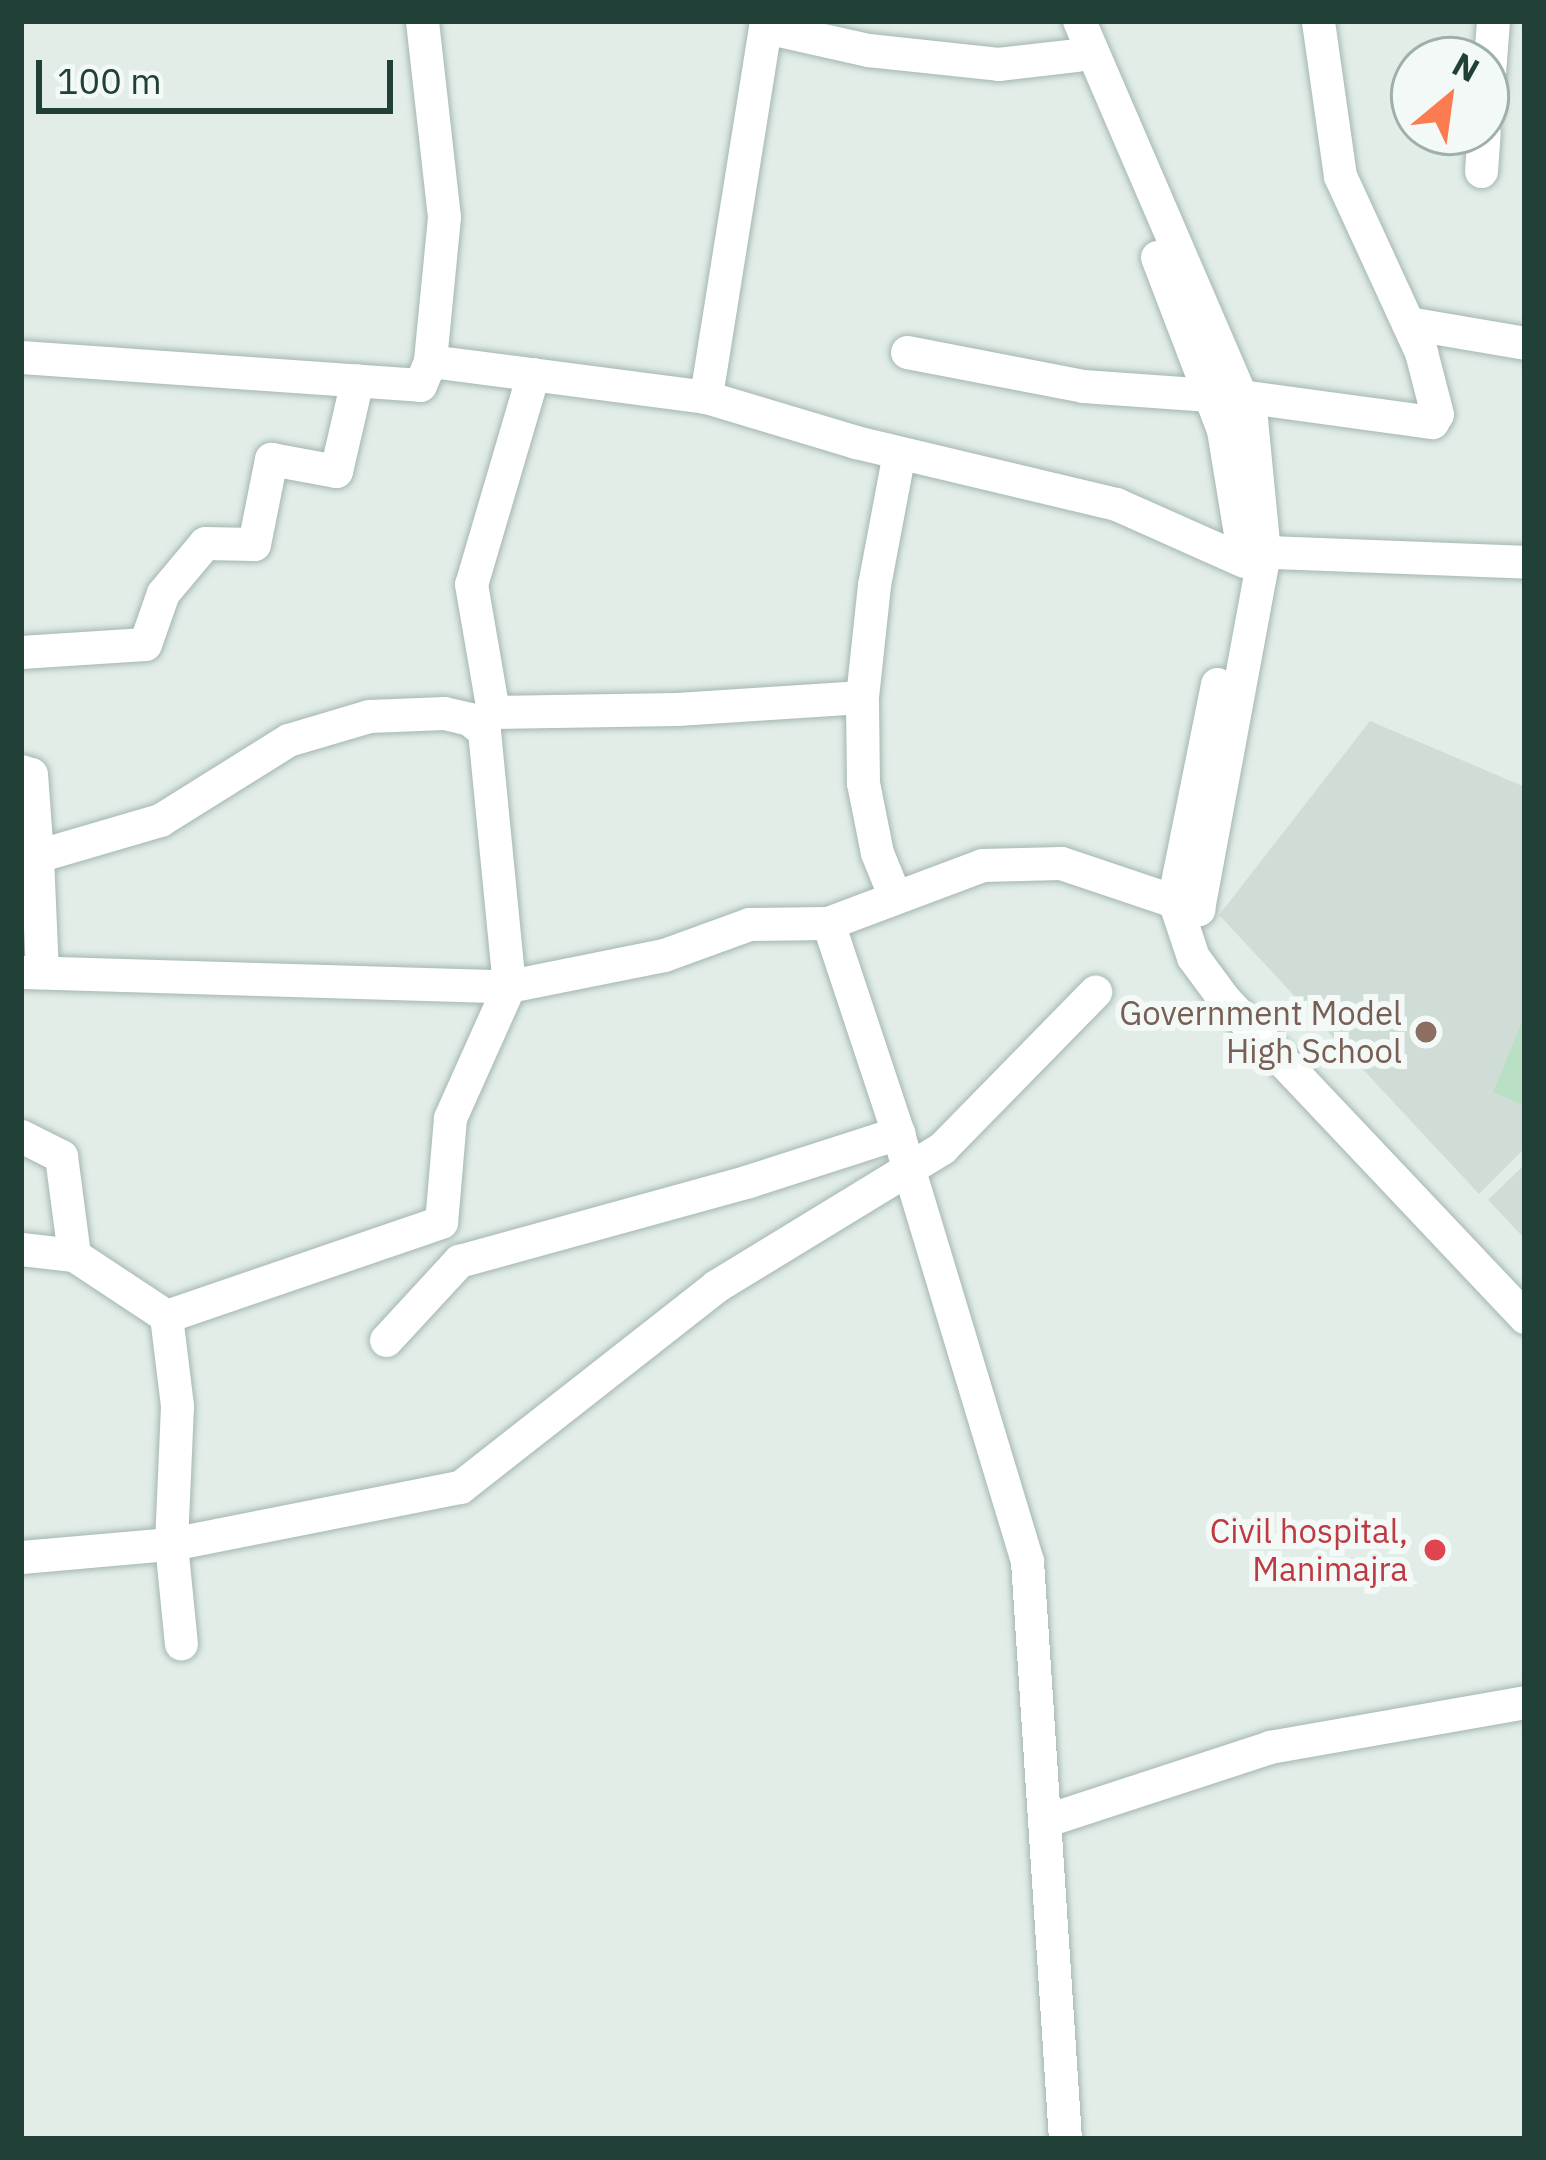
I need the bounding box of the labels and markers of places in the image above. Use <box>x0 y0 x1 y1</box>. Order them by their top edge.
place label: Government Model High School <box>1119 993 1402 1071</box>
marker: Government Model High School <box>1413 1019 1439 1045</box>
place label: Civil hospital, Manimajra <box>1210 1511 1408 1589</box>
marker: Civil hospital, Manimajra <box>1419 1534 1451 1566</box>

